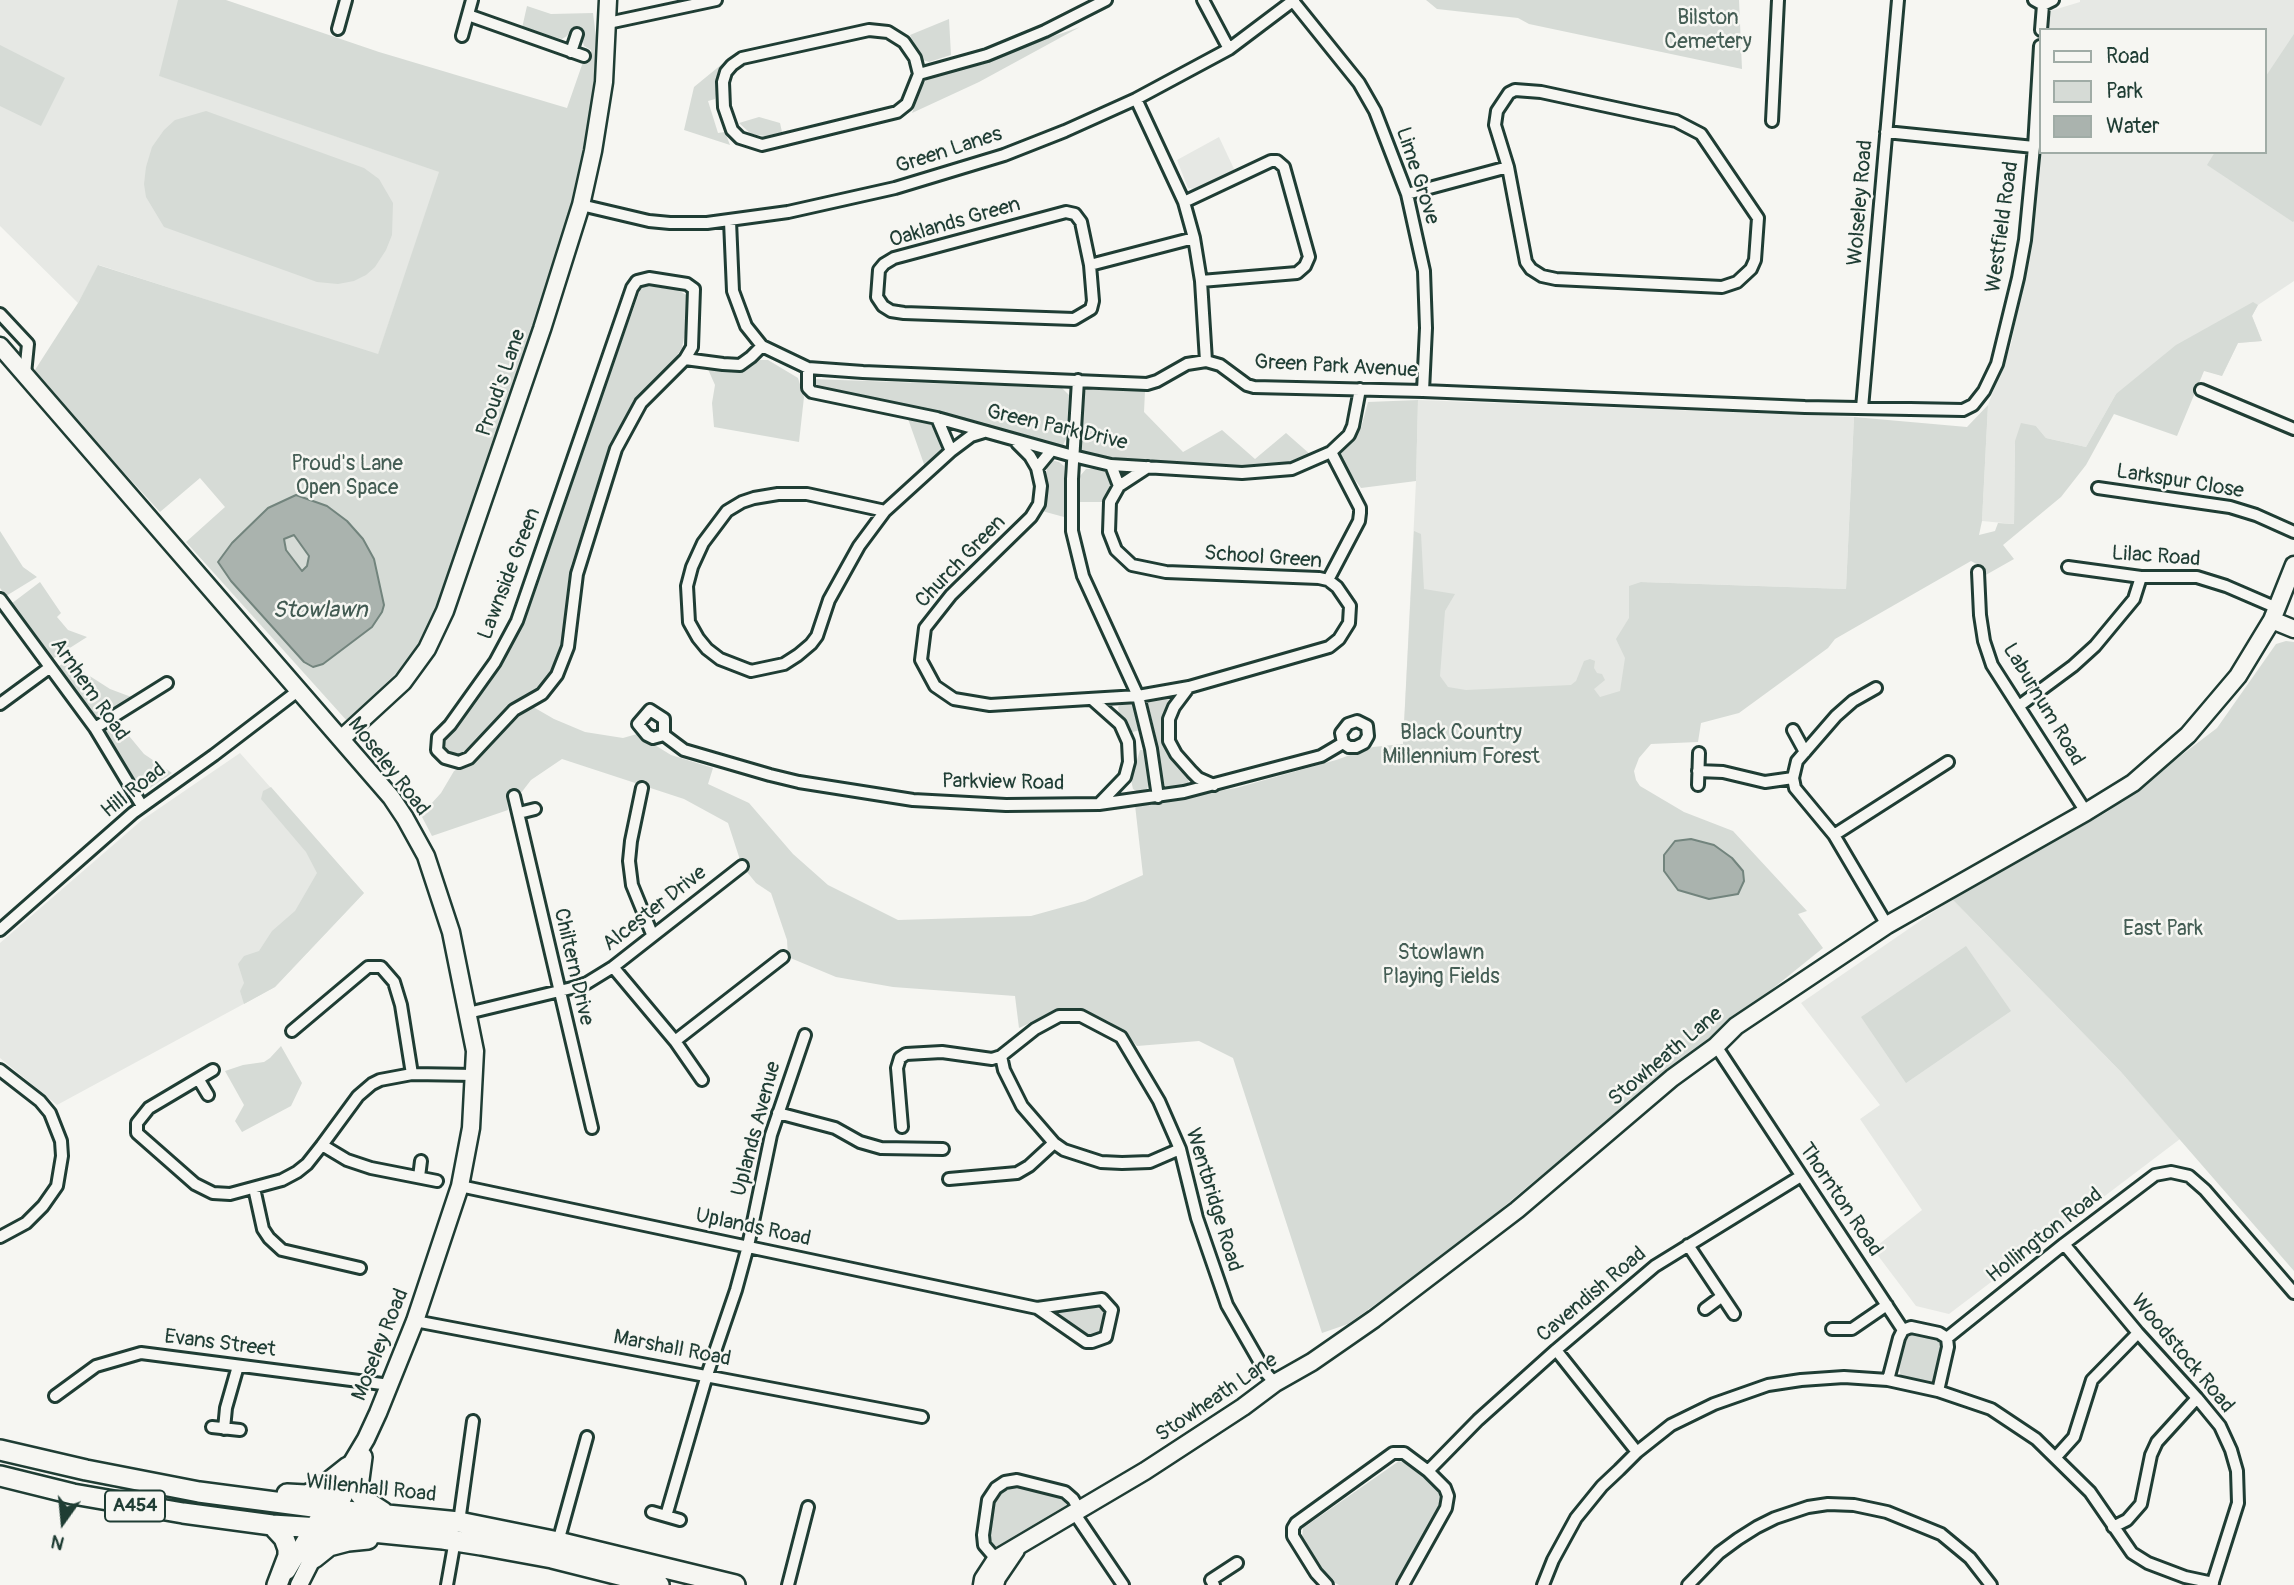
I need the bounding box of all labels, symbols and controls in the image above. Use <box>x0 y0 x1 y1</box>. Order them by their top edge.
park label: Bilston Cemetery <box>1664 6 1752 56</box>
legend <box>2038 28 2266 154</box>
text: Road <box>2106 43 2150 70</box>
text: Park <box>2106 78 2143 105</box>
text: Water <box>2106 113 2159 140</box>
street label: Green Lanes <box>893 122 1005 180</box>
street label: Lime Grove <box>1389 124 1445 228</box>
street label: Wolseley Road <box>1843 139 1879 267</box>
street label: Westfield Road <box>1981 160 2025 294</box>
street label: Oaklands Green <box>887 192 1023 254</box>
street label: Proud's Lane <box>472 326 532 440</box>
street label: Green Park Avenue <box>1254 350 1418 384</box>
street label: Green Park Drive <box>984 400 1130 456</box>
park label: Proud's Lane Open Space <box>291 452 403 502</box>
street label: Larkspur Close <box>2114 459 2246 505</box>
street label: Lawnside Green <box>473 505 547 643</box>
street label: Church Green <box>911 510 1011 614</box>
street label: School Green <box>1203 541 1323 575</box>
street label: Lilac Road <box>2111 541 2201 573</box>
water label: Stowlawn <box>272 597 368 625</box>
street label: Arnhem Road <box>44 634 134 746</box>
street label: Laburnum Road <box>1997 639 2089 771</box>
street label: Moseley Road <box>342 713 434 821</box>
park label: Black Country Millennium Forest <box>1382 721 1540 771</box>
street label: Hill Road <box>97 758 171 824</box>
street label: Parkview Road <box>942 769 1064 797</box>
street label: Alcester Drive <box>598 861 712 957</box>
street label: Chiltern Drive <box>547 906 599 1028</box>
park label: East Park <box>2123 917 2203 943</box>
park label: Stowlawn Playing Fields <box>1382 941 1500 991</box>
street label: Stowheath Lane <box>1604 1002 1728 1112</box>
street label: Uplands Avenue <box>727 1059 787 1199</box>
street label: Wentbridge Road <box>1179 1125 1247 1275</box>
street label: Thornton Road <box>1793 1138 1887 1262</box>
street label: Hollington Road <box>1982 1183 2108 1289</box>
street label: Uplands Road <box>693 1203 813 1253</box>
street label: Cavendish Road <box>1532 1242 1652 1348</box>
street label: Moseley Road <box>347 1285 415 1405</box>
street label: Woodstock Road <box>2125 1289 2239 1419</box>
street label: Evans Street <box>163 1325 277 1363</box>
street label: Marshall Road <box>611 1325 733 1373</box>
street label: Stowheath Lane <box>1151 1348 1283 1448</box>
street label: Willenhall Road <box>304 1470 438 1508</box>
north arrow <box>28 1487 98 1557</box>
road number: A454 <box>105 1490 165 1522</box>
text: N <box>48 1529 67 1556</box>

